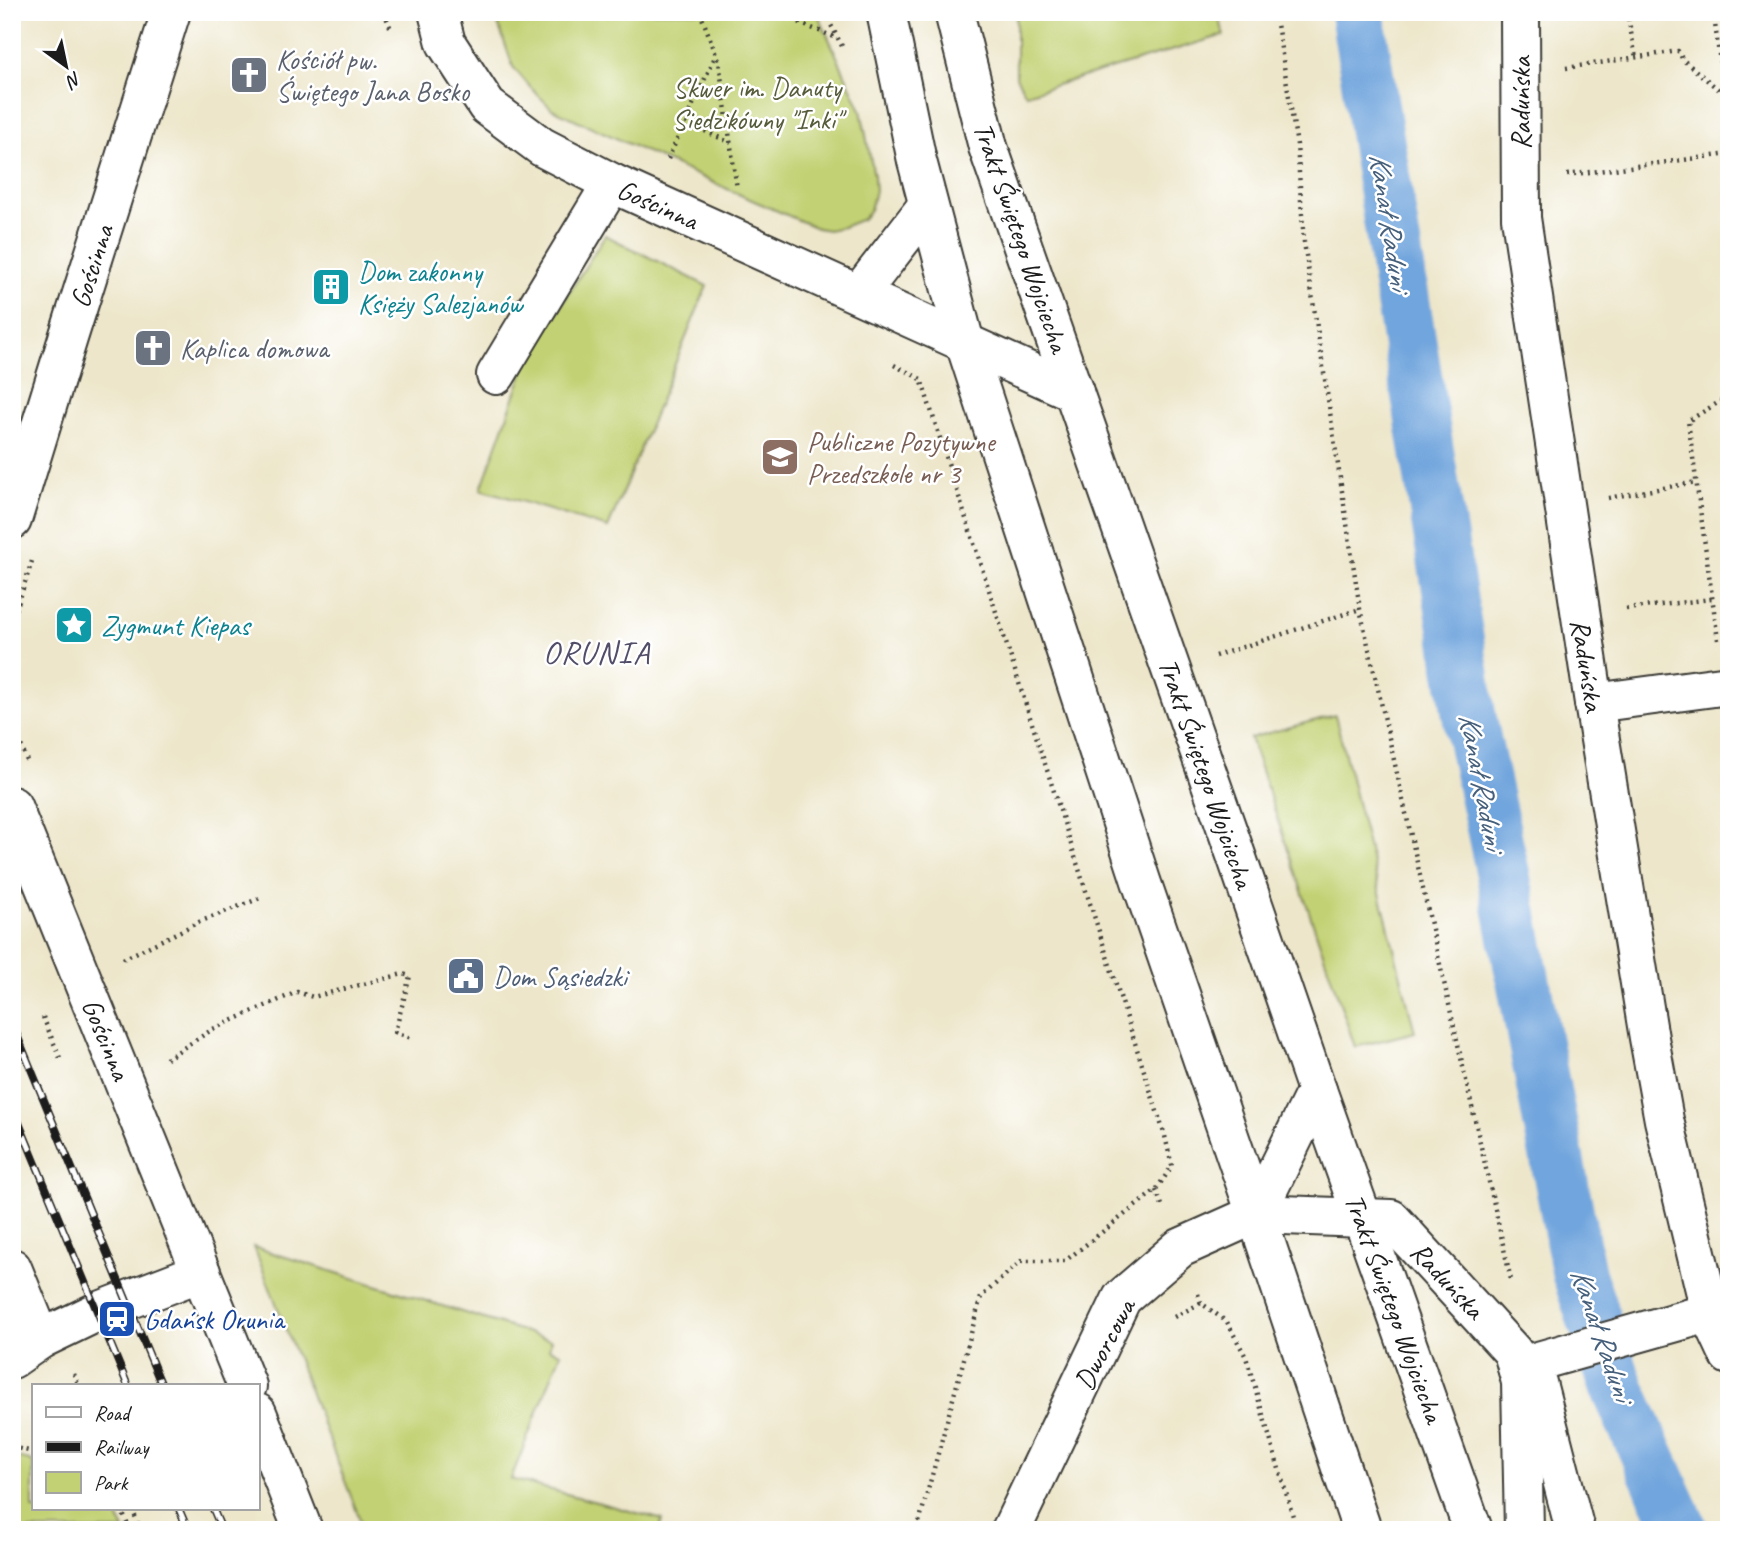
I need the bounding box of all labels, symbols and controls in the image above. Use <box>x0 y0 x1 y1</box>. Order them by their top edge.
north arrow <box>32 32 102 102</box>
place label: Kościół pw. Świętego Jana Bosko <box>276 42 471 109</box>
church icon: Kościół pw. Świętego Jana Bosko <box>228 54 270 96</box>
street label: Raduńska <box>1503 55 1538 149</box>
text: N <box>61 66 86 94</box>
park label: Skwer im. Danuty Siedzikówny "Inki" <box>672 70 847 137</box>
street label: Trakt Świętego Wojciecha <box>966 118 1078 359</box>
water label: Kanał Raduni <box>1360 150 1421 299</box>
street label: Gościnna <box>612 171 705 238</box>
street label: Gościnna <box>62 219 122 312</box>
place label: Dom zakonny Księży Salezjanów <box>358 254 525 321</box>
building icon: Dom zakonny Księży Salezjanów <box>310 266 352 308</box>
church icon: Kaplica domowa <box>132 327 174 369</box>
place label: Kaplica domowa <box>180 331 331 366</box>
place label: Publiczne Pozytywne Przedszkole nr 3 <box>807 424 996 491</box>
school or university icon: Publiczne Pozytywne Przedszkole nr 3 <box>759 436 801 478</box>
place icon: Zygmunt Kiepas <box>53 604 95 646</box>
place label: Zygmunt Kiepas <box>101 608 252 643</box>
street label: Raduńska <box>1563 616 1612 715</box>
district label: ORUNIA <box>543 632 651 673</box>
street label: Trakt Świętego Wojciecha <box>1151 654 1263 895</box>
water label: Kanał Raduni <box>1450 710 1515 859</box>
public building icon: Dom Sąsiedzki <box>445 955 487 997</box>
place label: Dom Sąsiedzki <box>493 959 631 994</box>
street label: Gościnna <box>74 993 139 1087</box>
street label: Trakt Świętego Wojciecha <box>1337 1189 1453 1430</box>
street label: Raduńska <box>1403 1234 1493 1328</box>
water label: Kanał Raduni <box>1562 1263 1645 1412</box>
street label: Dworcowa <box>1066 1291 1144 1395</box>
station icon: Gdańsk Orunia <box>96 1298 138 1340</box>
place label: Gdańsk Orunia <box>144 1302 286 1337</box>
legend <box>32 1384 259 1510</box>
text: Road <box>94 1400 133 1426</box>
text: Railway <box>94 1434 150 1460</box>
text: Park <box>94 1470 129 1496</box>

